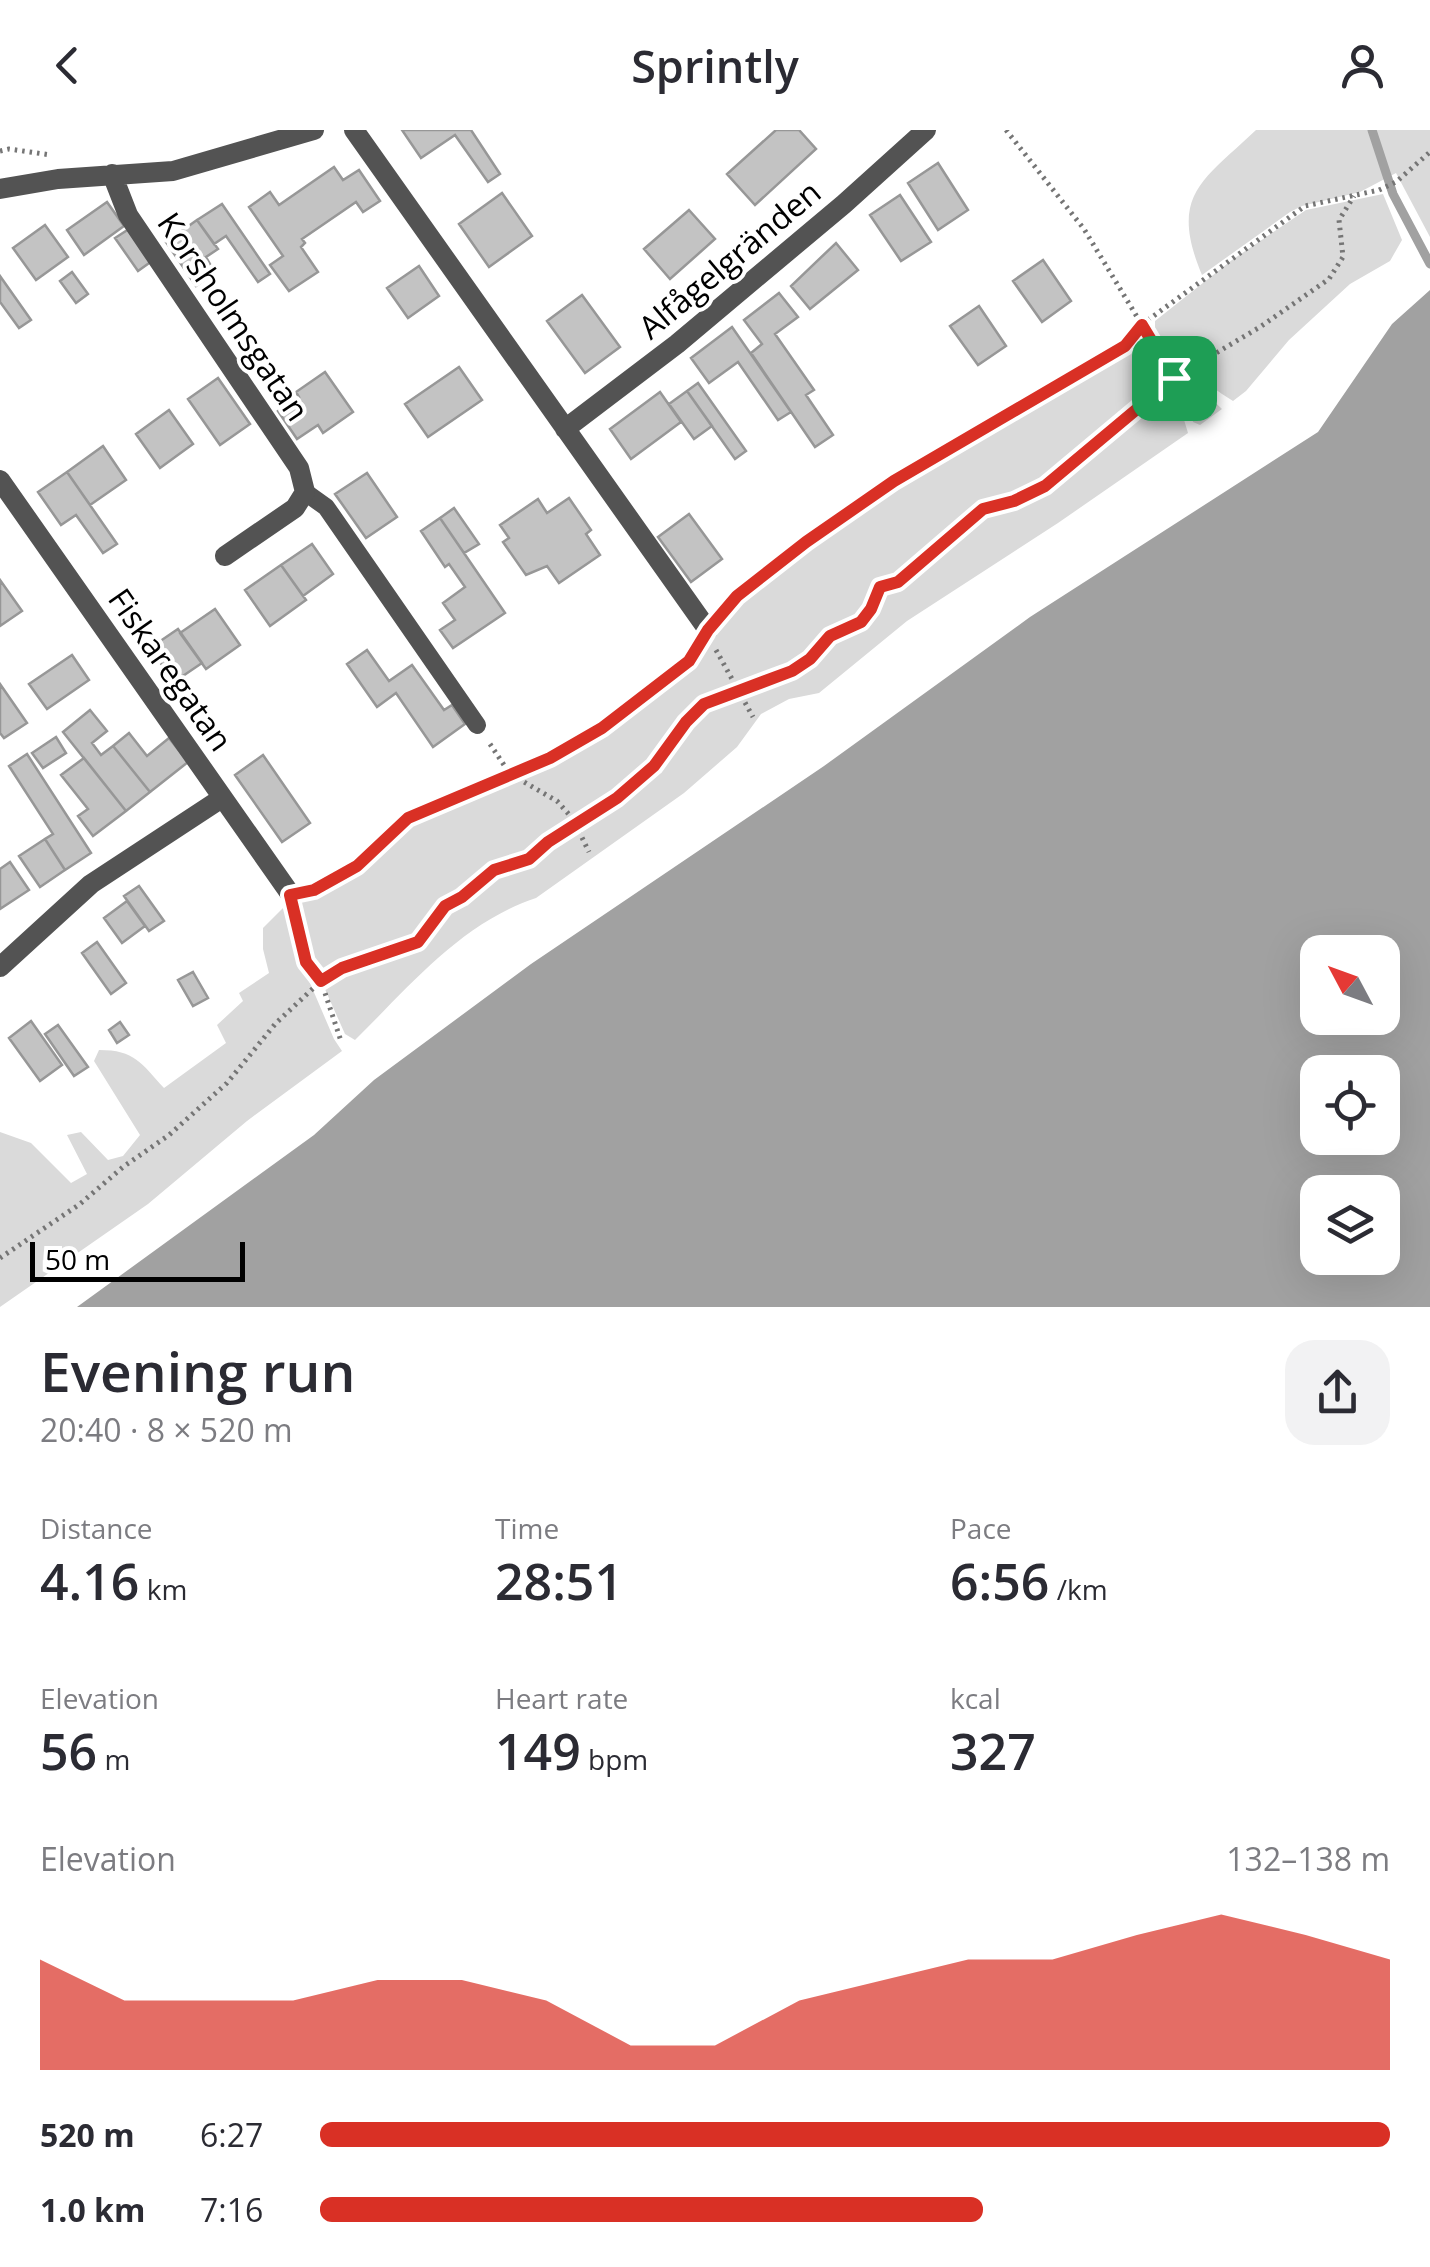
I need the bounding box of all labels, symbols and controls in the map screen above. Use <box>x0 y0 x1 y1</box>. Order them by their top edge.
text: Sprintly <box>631 35 799 96</box>
icon: back <box>40 38 95 93</box>
icon: person <box>1335 38 1390 93</box>
street label: Alfågelgränden <box>629 170 829 348</box>
street label: Korsholmsgatan <box>148 203 320 429</box>
pin <box>1132 336 1217 421</box>
icon: arrive <box>1147 351 1202 406</box>
street label: Fiskaregatan <box>99 579 243 759</box>
north arrow <box>1300 935 1400 1035</box>
map controls <box>1300 935 1400 1275</box>
button: locate <box>1300 1055 1400 1155</box>
button: layers <box>1300 1175 1400 1275</box>
scale bar <box>30 1237 245 1282</box>
text: 50 m <box>45 1240 110 1278</box>
text: Evening run <box>40 1333 355 1408</box>
button: share <box>1285 1340 1390 1445</box>
text: 20:40 · 8 × 520 m <box>40 1408 293 1451</box>
text: Distance <box>40 1509 153 1547</box>
text: Time <box>495 1509 559 1547</box>
text: Pace <box>950 1509 1012 1547</box>
text: 4.16 <box>40 1547 139 1615</box>
text: 28:51 <box>495 1547 623 1615</box>
text: 6:56 <box>950 1547 1049 1615</box>
text: km <box>139 1570 187 1608</box>
text: /km <box>1049 1570 1108 1608</box>
text: Elevation <box>40 1679 159 1717</box>
text: Heart rate <box>495 1679 628 1717</box>
text: kcal <box>950 1679 1001 1717</box>
text: 56 <box>40 1717 97 1785</box>
text: 149 <box>495 1717 581 1785</box>
text: 327 <box>950 1717 1036 1785</box>
text: m <box>97 1740 130 1778</box>
text: bpm <box>581 1740 648 1778</box>
text: Elevation <box>40 1837 176 1880</box>
text: 132–138 m <box>1226 1837 1390 1880</box>
text: 520 m <box>40 2113 135 2156</box>
text: 6:27 <box>200 2113 263 2156</box>
text: 1.0 km <box>40 2188 145 2231</box>
text: 7:16 <box>200 2188 263 2231</box>

